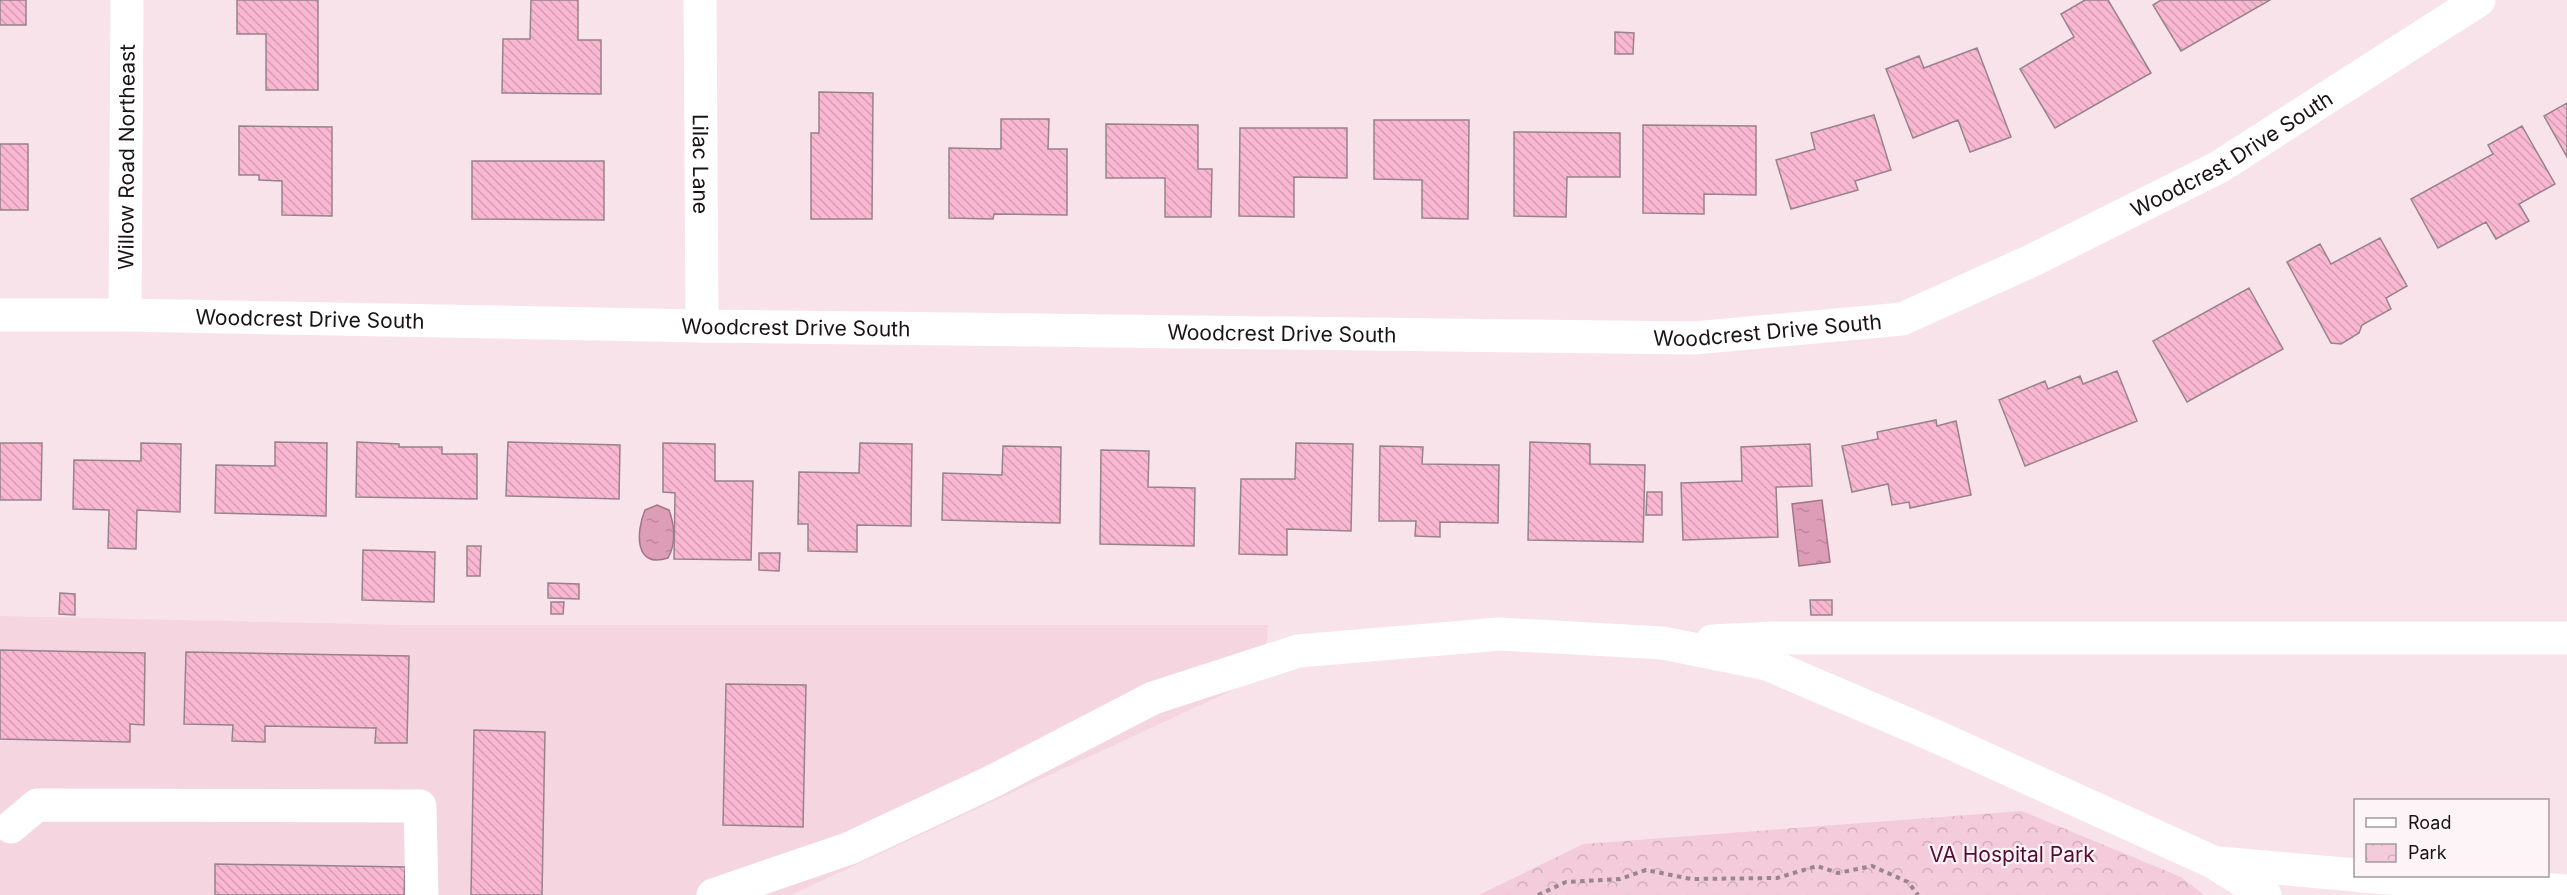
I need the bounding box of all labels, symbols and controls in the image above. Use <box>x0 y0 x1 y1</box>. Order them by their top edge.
street label: Willow Road Northeast <box>113 44 139 270</box>
street label: Woodcrest Drive South <box>2126 85 2337 222</box>
street label: Lilac Lane <box>688 114 714 214</box>
street label: Woodcrest Drive South <box>195 304 425 333</box>
street label: Woodcrest Drive South <box>1653 308 1883 351</box>
street label: Woodcrest Drive South <box>681 313 911 341</box>
street label: Woodcrest Drive South <box>1167 319 1397 347</box>
legend <box>2354 799 2549 877</box>
text: Road <box>2408 812 2451 833</box>
park label: VA Hospital Park <box>1929 842 2095 867</box>
text: Park <box>2408 842 2447 863</box>

